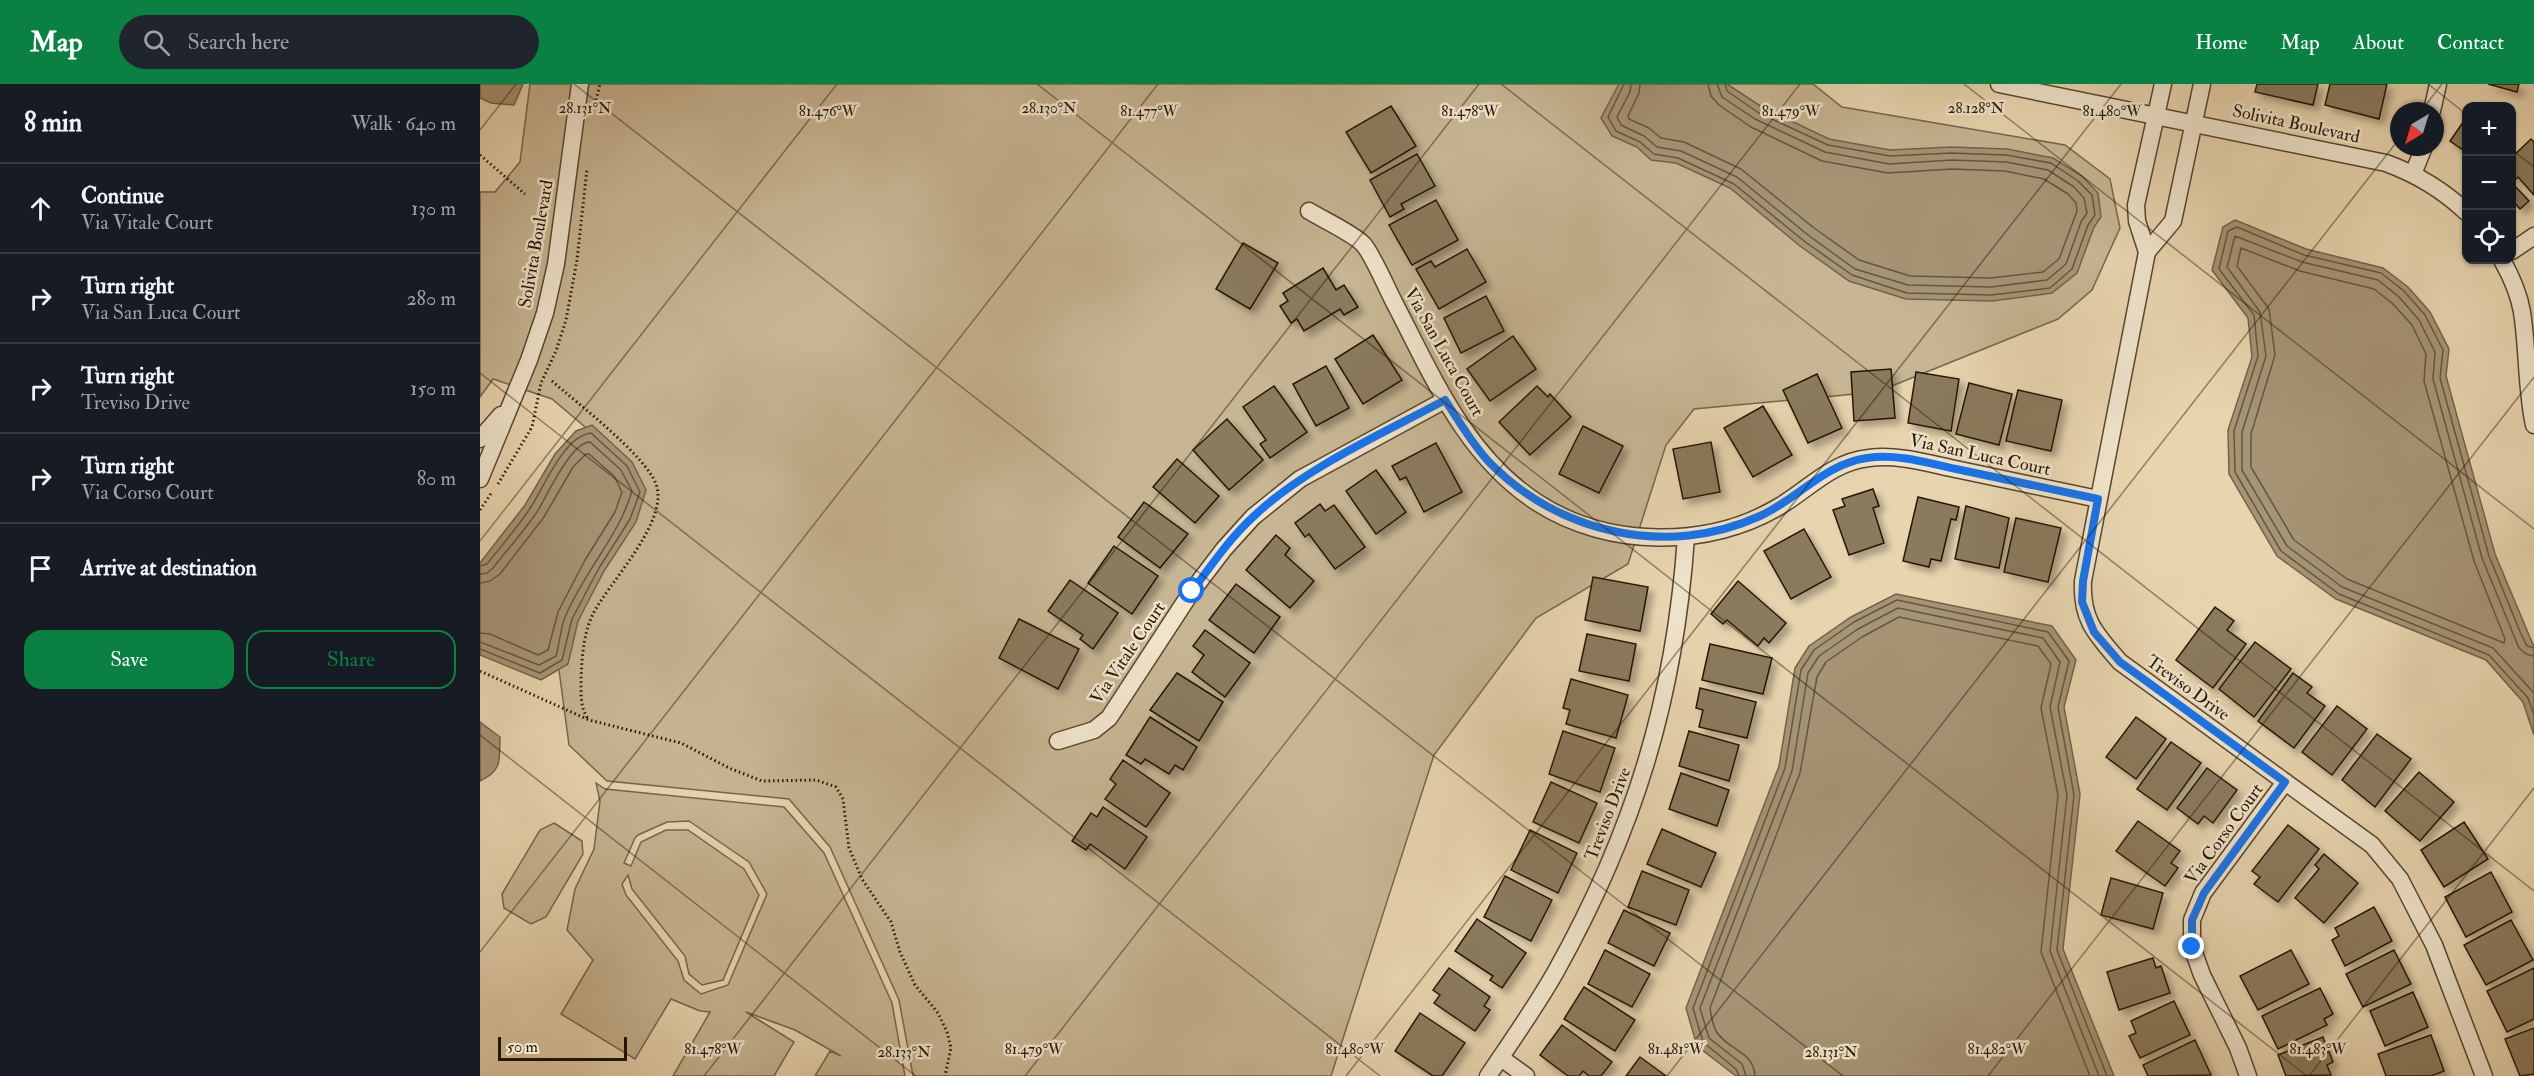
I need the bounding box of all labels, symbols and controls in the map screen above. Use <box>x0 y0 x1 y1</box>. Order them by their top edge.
search box <box>119 15 539 69</box>
text: Map <box>30 25 83 60</box>
icon: search <box>140 26 173 59</box>
text: Search here <box>188 28 289 56</box>
text: Home <box>2195 29 2247 56</box>
text: Map <box>2280 29 2320 56</box>
text: About <box>2353 29 2404 56</box>
text: Contact <box>2437 29 2504 56</box>
text: 28.131°N <box>559 99 612 118</box>
text: 28.130°N <box>1021 99 1077 118</box>
text: 28.128°N <box>1948 99 2005 118</box>
street label: Solivita Boulevard <box>2230 99 2362 149</box>
text: 81.476°W <box>799 102 858 121</box>
text: 81.477°W <box>1120 102 1179 121</box>
text: 81.478°W <box>1441 102 1500 121</box>
text: 81.479°W <box>1762 102 1821 121</box>
text: 81.480°W <box>2083 102 2142 121</box>
north arrow <box>2390 102 2444 156</box>
map controls <box>2462 102 2516 264</box>
button: + <box>2462 102 2516 156</box>
text: 8 min <box>24 107 82 139</box>
text: Walk · 640 m <box>351 111 456 136</box>
button: − <box>2462 156 2516 210</box>
street label: Solivita Boulevard <box>513 178 559 310</box>
text: Continue <box>81 182 164 210</box>
icon: ahead <box>24 192 57 225</box>
text: 130 m <box>411 196 456 221</box>
text: Via Vitale Court <box>81 210 213 235</box>
button: locate <box>2462 210 2516 264</box>
text: Turn right <box>81 272 174 300</box>
icon: right <box>24 282 57 315</box>
street label: Via San Luca Court <box>1399 284 1489 421</box>
text: 280 m <box>406 286 456 311</box>
text: Via San Luca Court <box>81 300 241 325</box>
text: Turn right <box>81 362 174 390</box>
icon: right <box>24 372 57 405</box>
text: 150 m <box>410 376 456 401</box>
text: Treviso Drive <box>81 390 190 415</box>
street label: Via San Luca Court <box>1907 429 2053 481</box>
text: Turn right <box>81 452 174 480</box>
icon: right <box>24 462 57 495</box>
text: 80 m <box>417 466 456 491</box>
text: Via Corso Court <box>81 480 214 505</box>
icon: arrive <box>24 552 57 585</box>
text: Arrive at destination <box>81 554 257 582</box>
route start <box>1178 577 1204 603</box>
street label: Via Vitale Court <box>1085 597 1171 709</box>
button: Save <box>24 630 234 689</box>
button: Share <box>246 630 456 689</box>
street label: Treviso Drive <box>2142 650 2235 726</box>
street label: Treviso Drive <box>1580 764 1636 864</box>
street label: Via Corso Court <box>2180 779 2269 889</box>
route end <box>2178 933 2204 959</box>
scale bar <box>498 1034 627 1062</box>
text: 50 m <box>507 1037 538 1057</box>
text: 81.478°W <box>684 1040 743 1059</box>
text: 81.479°W <box>1005 1040 1064 1059</box>
text: 81.480°W <box>1326 1040 1385 1059</box>
text: 81.481°W <box>1648 1040 1705 1059</box>
text: 81.482°W <box>1968 1040 2027 1059</box>
text: 81.483°W <box>2290 1040 2347 1059</box>
text: 28.133°N <box>877 1043 931 1062</box>
text: 28.131°N <box>1805 1043 1858 1062</box>

